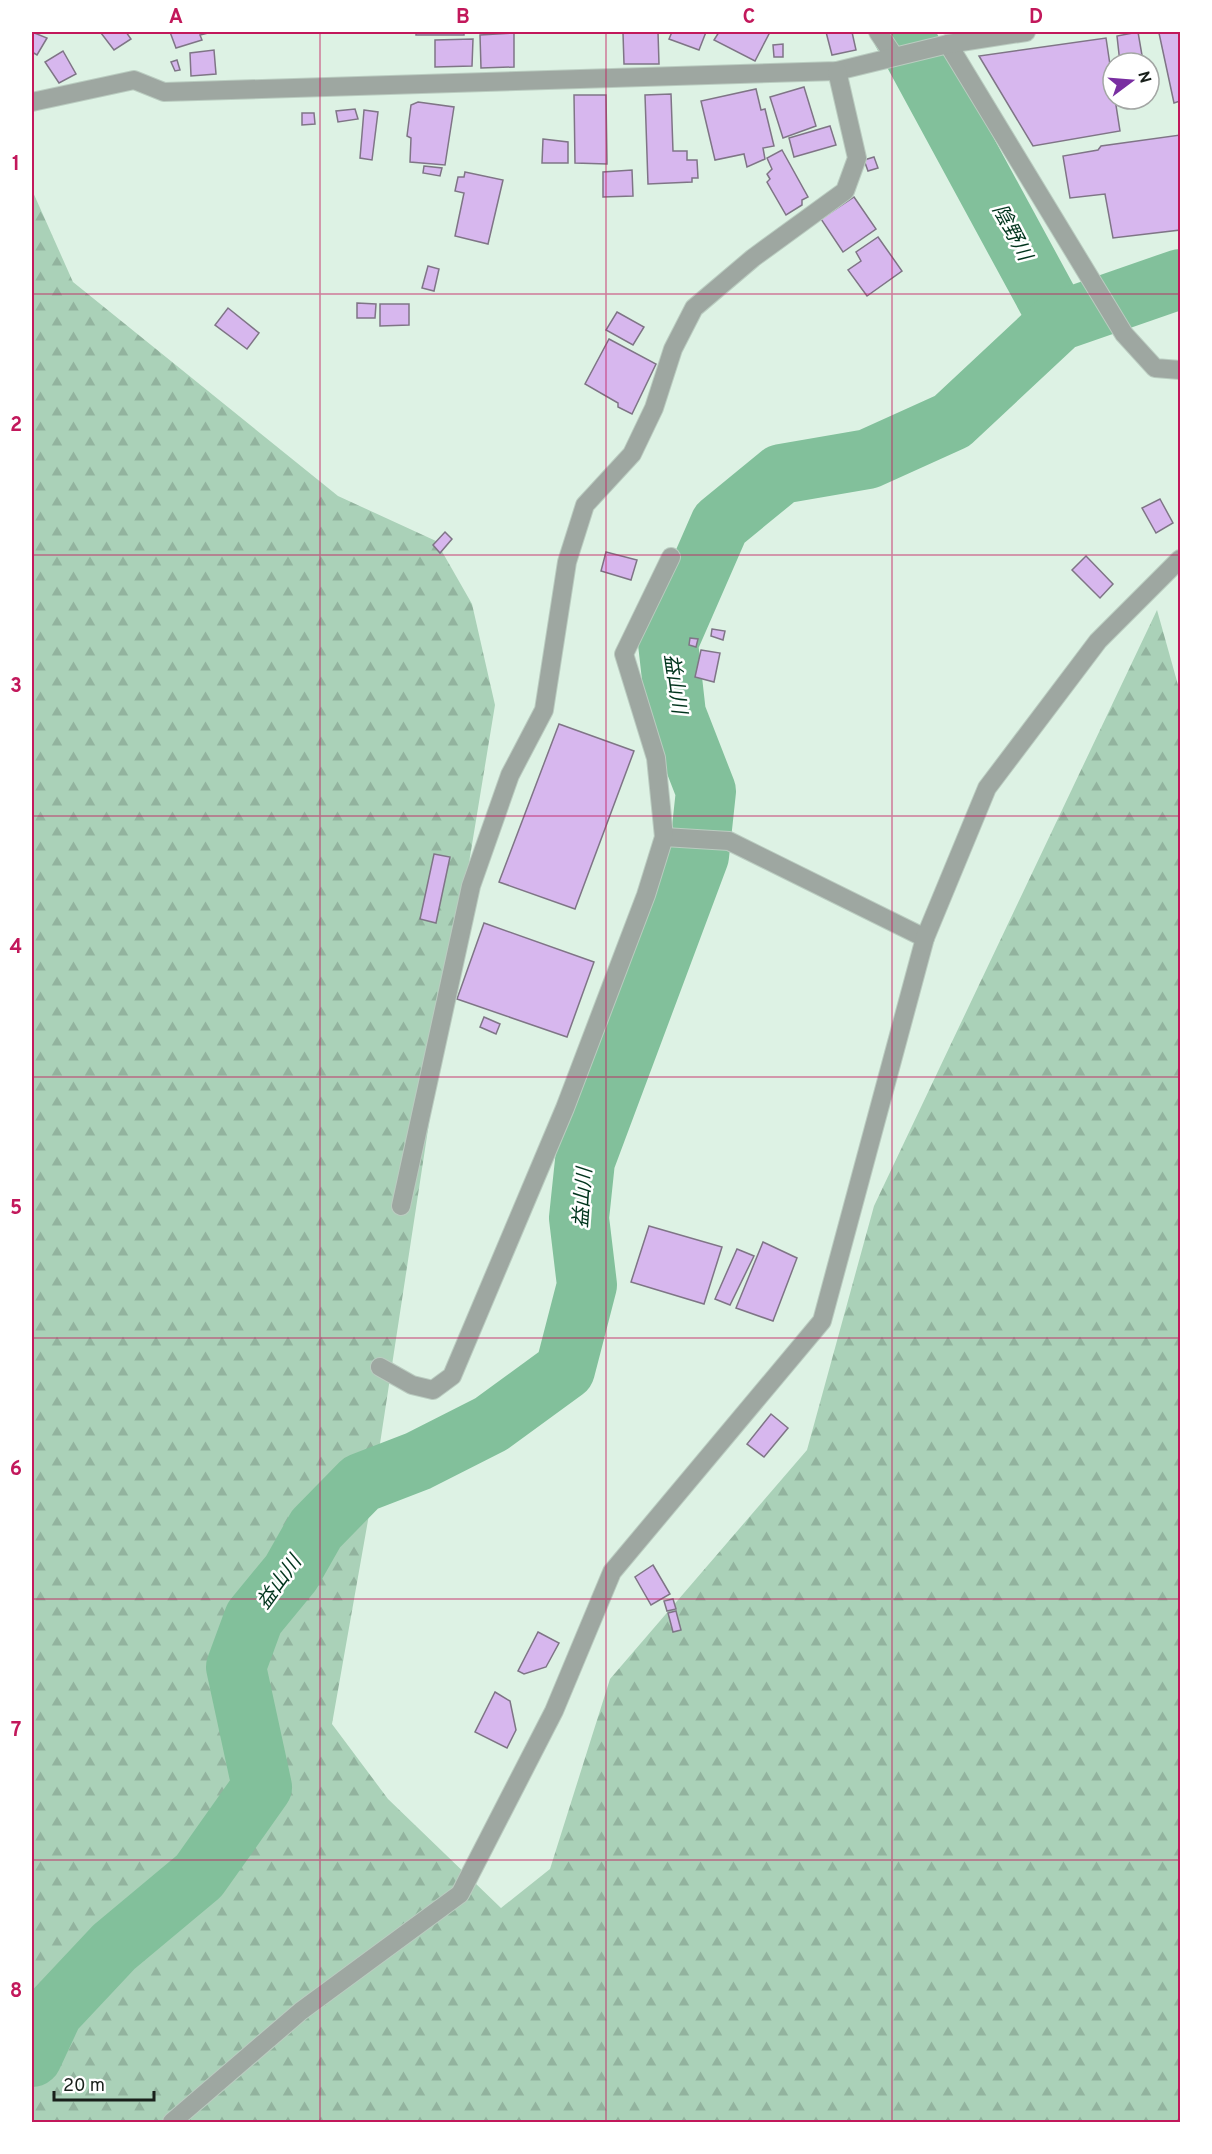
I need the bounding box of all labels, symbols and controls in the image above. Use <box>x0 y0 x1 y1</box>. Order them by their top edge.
text: A <box>169 5 183 31</box>
text: B <box>456 5 470 31</box>
text: C <box>743 5 755 31</box>
text: D <box>1029 5 1043 31</box>
north arrow <box>1101 51 1161 111</box>
text: N <box>1132 69 1155 86</box>
text: 1 <box>12 152 20 178</box>
water label: 陰野川 <box>985 200 1038 267</box>
text: 2 <box>10 413 22 439</box>
water label: 益山川 <box>657 652 691 717</box>
text: 3 <box>10 674 22 700</box>
text: 4 <box>10 935 22 961</box>
water label: 益山川 <box>569 1165 599 1229</box>
text: 5 <box>10 1196 22 1222</box>
text: 6 <box>10 1457 22 1483</box>
water label: 益山川 <box>252 1549 309 1615</box>
text: 7 <box>11 1718 21 1744</box>
text: 8 <box>10 1979 22 2005</box>
scale bar <box>54 2064 154 2102</box>
text: 20 m <box>63 2075 105 2098</box>

